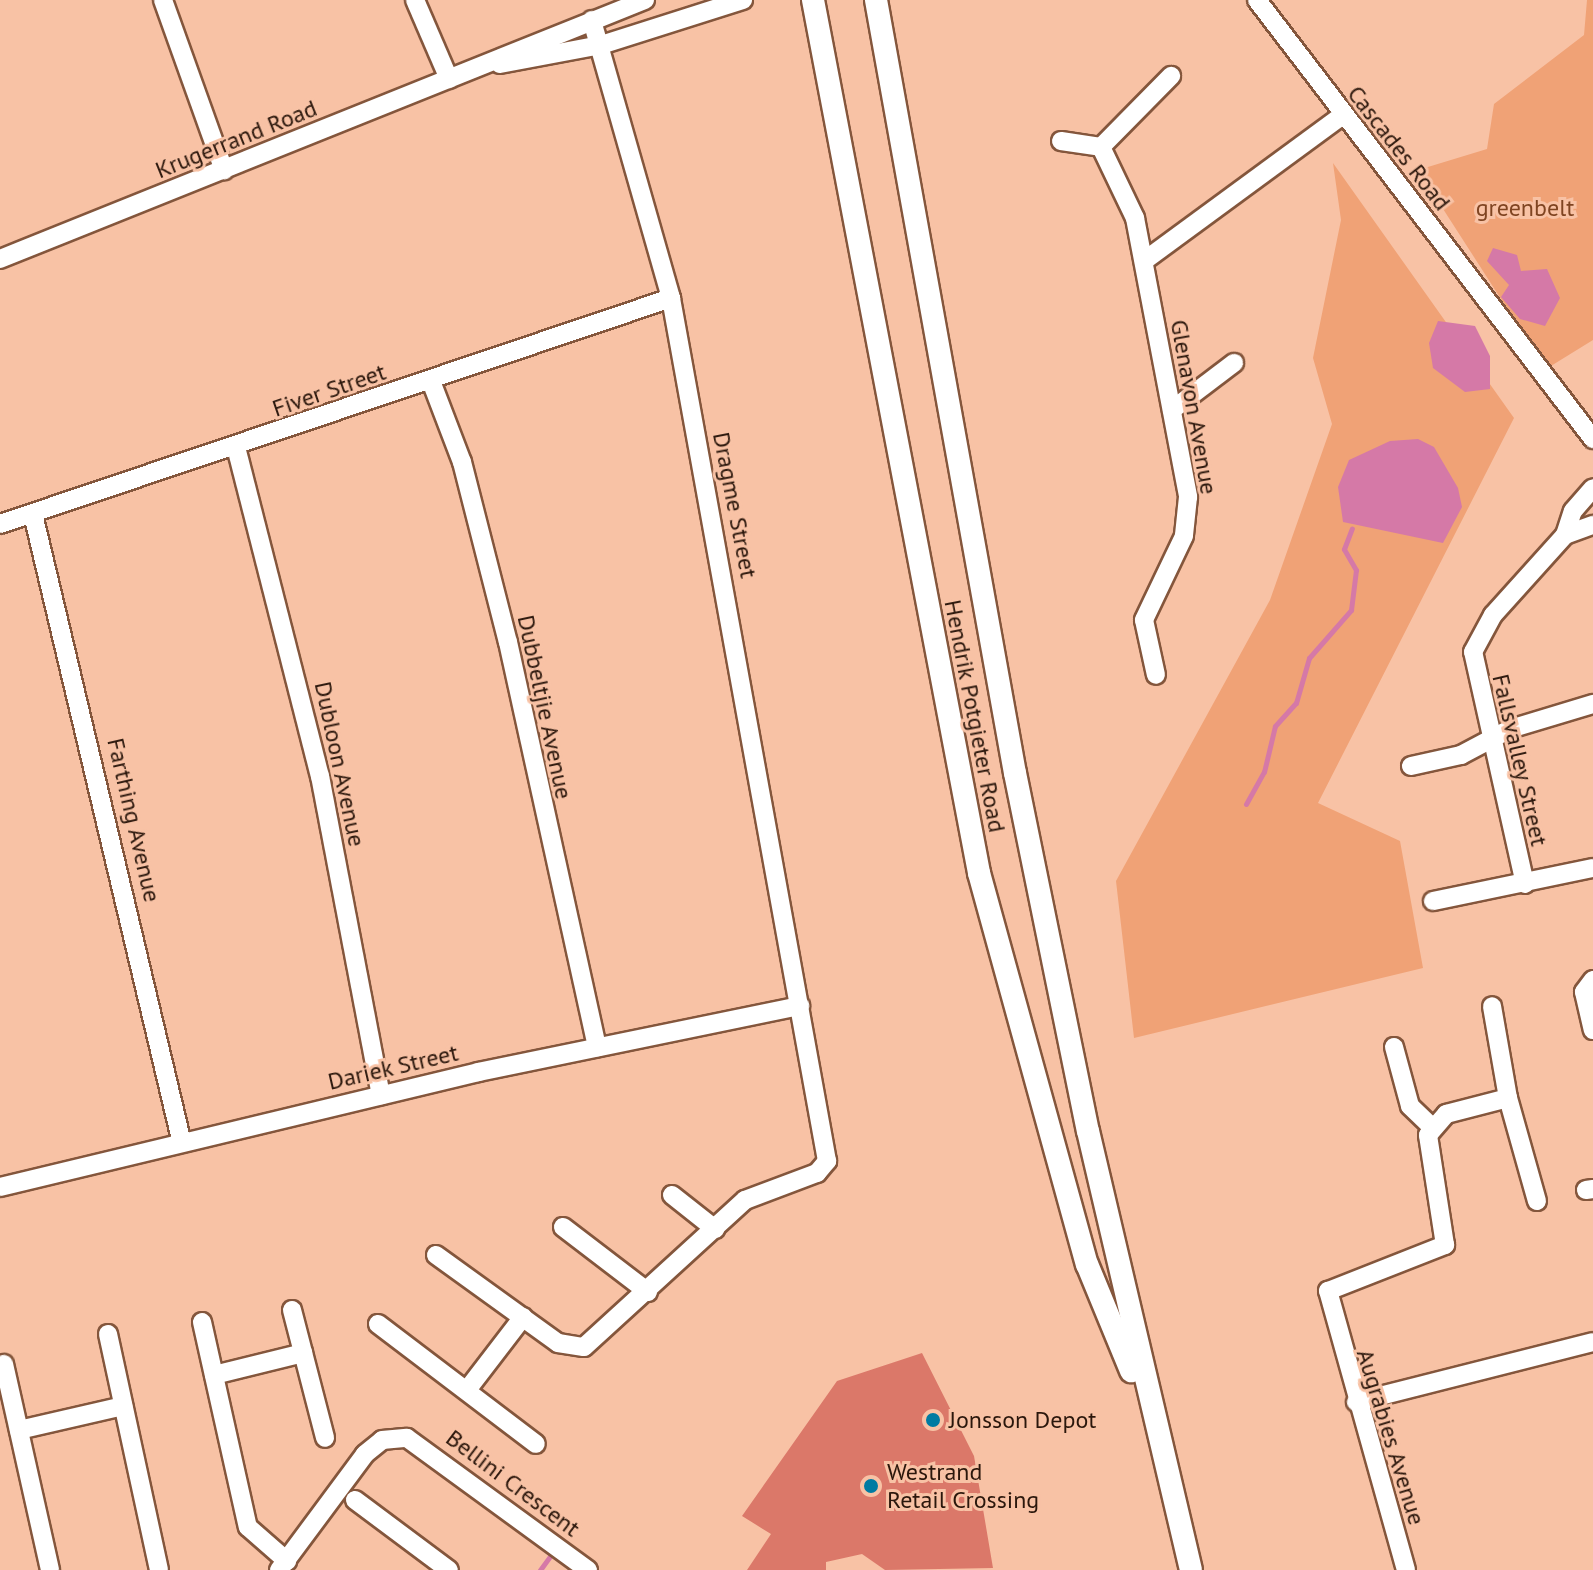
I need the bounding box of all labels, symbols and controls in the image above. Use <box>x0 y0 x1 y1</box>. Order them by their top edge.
street label: Cascades Road <box>1341 80 1457 216</box>
street label: Krugerrand Road <box>151 94 321 184</box>
park label: greenbelt <box>1476 194 1574 222</box>
street label: Glenavon Avenue <box>1164 317 1224 497</box>
street label: Fiver Street <box>268 357 390 423</box>
street label: Dragme Street <box>707 430 763 580</box>
street label: Hendrik Potgieter Road <box>938 597 1012 835</box>
street label: Dubbeltjie Avenue <box>511 612 579 802</box>
street label: Fallsvalley Street <box>1486 671 1554 849</box>
street label: Dubloon Avenue <box>308 678 372 850</box>
street label: Farthing Avenue <box>101 735 167 905</box>
street label: Dariek Street <box>325 1038 461 1096</box>
street label: Augrabies Avenue <box>1350 1345 1432 1529</box>
place label: Jonsson Depot <box>949 1406 1096 1434</box>
marker: Jonsson Depot <box>924 1411 942 1429</box>
street label: Bellini Crescent <box>440 1423 586 1543</box>
place label: Westrand Retail Crossing <box>887 1458 1039 1514</box>
marker: Westrand Retail Crossing <box>862 1477 880 1495</box>

